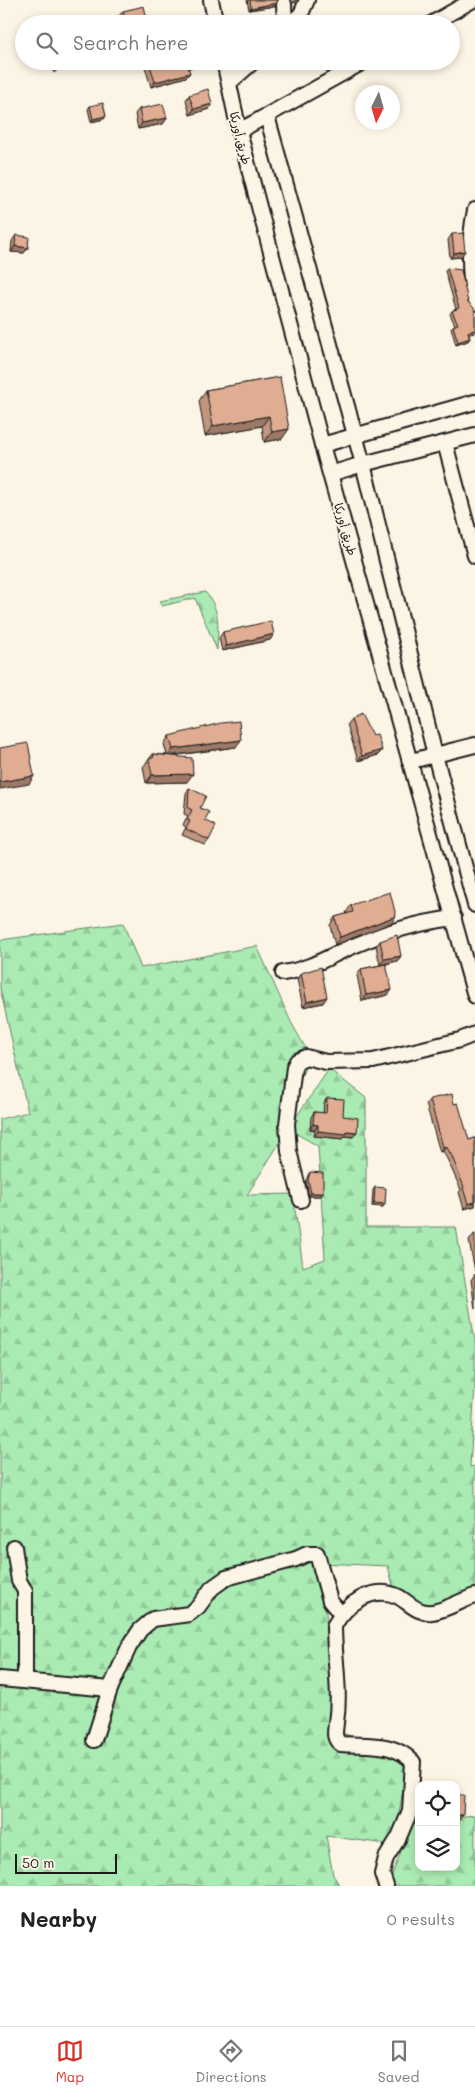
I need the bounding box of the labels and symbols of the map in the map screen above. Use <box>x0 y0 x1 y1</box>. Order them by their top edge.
north arrow <box>355 85 400 130</box>
street label: طريق أوريكا <box>226 110 255 166</box>
street label: طريق أوريكا <box>330 501 361 557</box>
scale bar <box>15 1851 118 1874</box>

